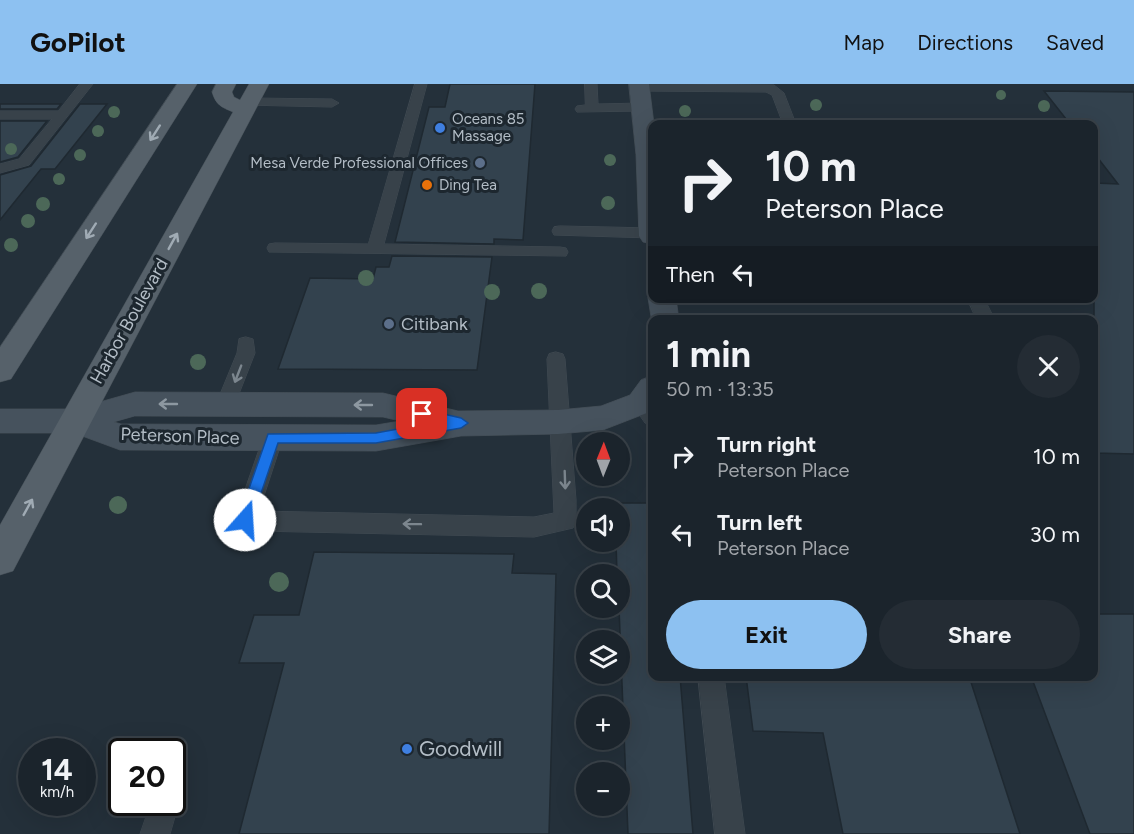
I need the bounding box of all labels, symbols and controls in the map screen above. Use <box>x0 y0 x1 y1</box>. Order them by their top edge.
text: GoPilot <box>30 25 126 59</box>
text: Map <box>843 30 884 55</box>
text: Directions <box>917 30 1013 55</box>
text: Saved <box>1046 30 1104 55</box>
place label: Oceans 85 Massage <box>452 110 525 145</box>
marker: Oceans 85 Massage <box>433 121 447 135</box>
one-way arrow <box>149 124 161 141</box>
text: 10 m <box>765 141 857 192</box>
icon: right <box>666 144 744 222</box>
place label: Mesa Verde Professional Offices <box>250 154 468 172</box>
marker: Mesa Verde Professional Offices <box>473 156 487 170</box>
place label: Ding Tea <box>439 176 497 194</box>
marker: Ding Tea <box>420 178 434 192</box>
text: Peterson Place <box>765 192 944 225</box>
one-way arrow <box>85 222 97 239</box>
one-way arrow <box>167 233 179 250</box>
street label: Harbor Boulevard <box>85 254 173 388</box>
icon: left <box>727 258 760 291</box>
text: Then <box>666 261 715 288</box>
place label: Citibank <box>401 313 468 335</box>
marker: Citibank <box>382 317 396 331</box>
text: 1 min <box>666 333 751 376</box>
button: close <box>1017 335 1080 398</box>
one-way arrow <box>231 365 242 383</box>
text: 50 m · 13:35 <box>666 377 774 401</box>
pin <box>396 388 447 439</box>
icon: arrive <box>405 397 438 430</box>
one-way arrow <box>158 398 178 410</box>
one-way arrow <box>353 399 373 411</box>
street label: Peterson Place <box>120 423 240 449</box>
text: Turn right <box>717 431 816 458</box>
north arrow <box>576 432 630 486</box>
map controls <box>576 432 630 816</box>
icon: right <box>666 440 699 473</box>
text: 10 m <box>1033 443 1080 470</box>
text: Peterson Place <box>717 458 849 482</box>
one-way arrow <box>559 469 571 489</box>
position arrow <box>213 488 277 552</box>
button: sound <box>576 498 630 552</box>
one-way arrow <box>22 499 34 516</box>
text: Turn left <box>717 509 803 536</box>
one-way arrow <box>402 518 422 530</box>
icon: left <box>666 518 699 551</box>
text: 30 m <box>1030 521 1080 548</box>
text: Peterson Place <box>717 536 849 560</box>
button: search <box>576 564 630 618</box>
button: Exit <box>666 600 867 669</box>
button: Share <box>879 600 1080 669</box>
button: layers <box>576 630 630 684</box>
button: + <box>576 696 630 750</box>
place label: Goodwill <box>419 736 502 761</box>
speed limit sign: 20 <box>108 738 186 816</box>
marker: Goodwill <box>400 742 414 756</box>
text: 14 <box>41 751 73 788</box>
button: − <box>576 762 630 816</box>
text: km/h <box>40 783 74 801</box>

